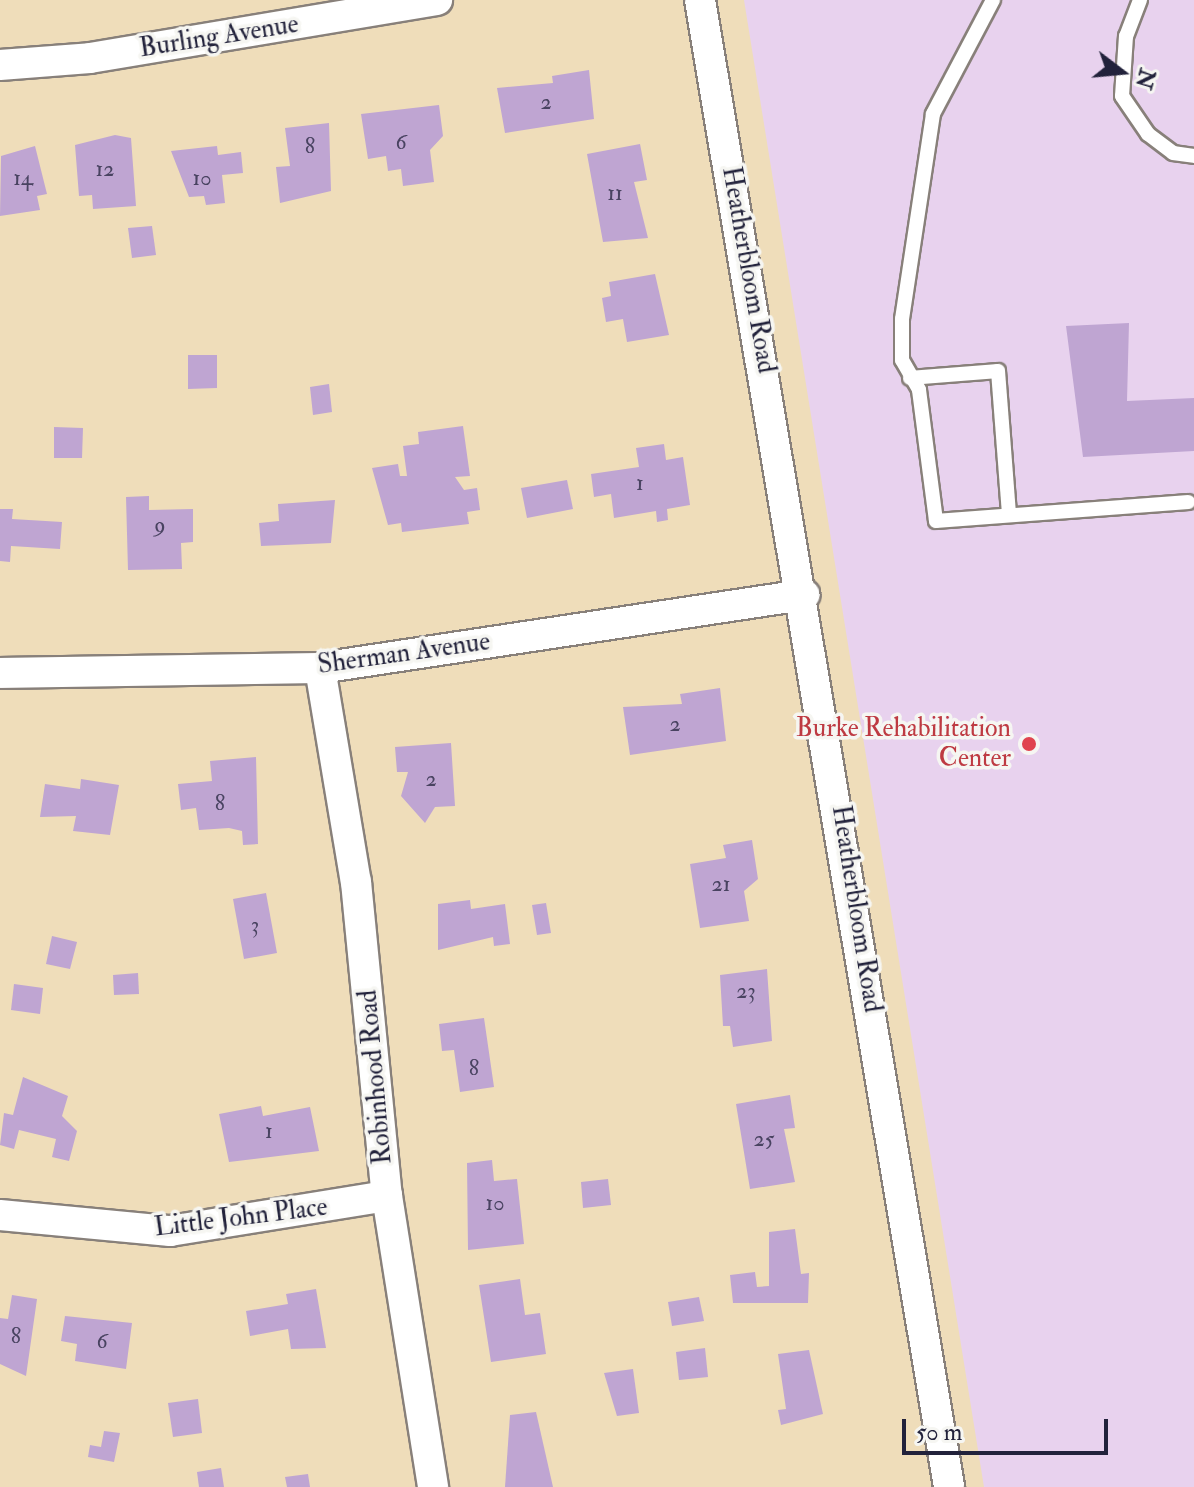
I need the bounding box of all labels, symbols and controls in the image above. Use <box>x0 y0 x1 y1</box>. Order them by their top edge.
street label: Burling Avenue <box>137 9 301 65</box>
north arrow <box>1082 32 1162 112</box>
text: N <box>1129 65 1161 92</box>
house number: 2 <box>540 90 552 116</box>
house number: 6 <box>395 130 407 156</box>
house number: 8 <box>305 134 315 160</box>
house number: 12 <box>95 157 115 183</box>
street label: Heatherbloom Road <box>714 164 782 376</box>
house number: 14 <box>13 166 33 192</box>
house number: 10 <box>192 166 212 192</box>
house number: 11 <box>607 181 623 207</box>
house number: 1 <box>636 471 644 497</box>
house number: 9 <box>154 513 166 539</box>
street label: Sherman Avenue <box>316 626 492 682</box>
house number: 2 <box>669 712 681 738</box>
place label: Burke Rehabilitation Center <box>796 713 1011 774</box>
marker: Burke Rehabilitation Center <box>1018 733 1040 755</box>
house number: 2 <box>425 767 437 793</box>
house number: 8 <box>215 791 225 817</box>
street label: Heatherbloom Road <box>824 803 888 1015</box>
house number: 21 <box>711 872 731 898</box>
house number: 3 <box>251 913 259 939</box>
house number: 23 <box>736 979 756 1005</box>
street label: Robinhood Road <box>353 988 399 1166</box>
house number: 8 <box>469 1056 479 1082</box>
house number: 1 <box>265 1119 273 1145</box>
house number: 25 <box>754 1127 774 1153</box>
house number: 10 <box>485 1191 505 1217</box>
street label: Little John Place <box>153 1192 329 1244</box>
house number: 8 <box>11 1324 21 1350</box>
house number: 6 <box>96 1329 108 1355</box>
scale bar <box>906 1403 1112 1453</box>
text: 50 m <box>916 1417 962 1448</box>

